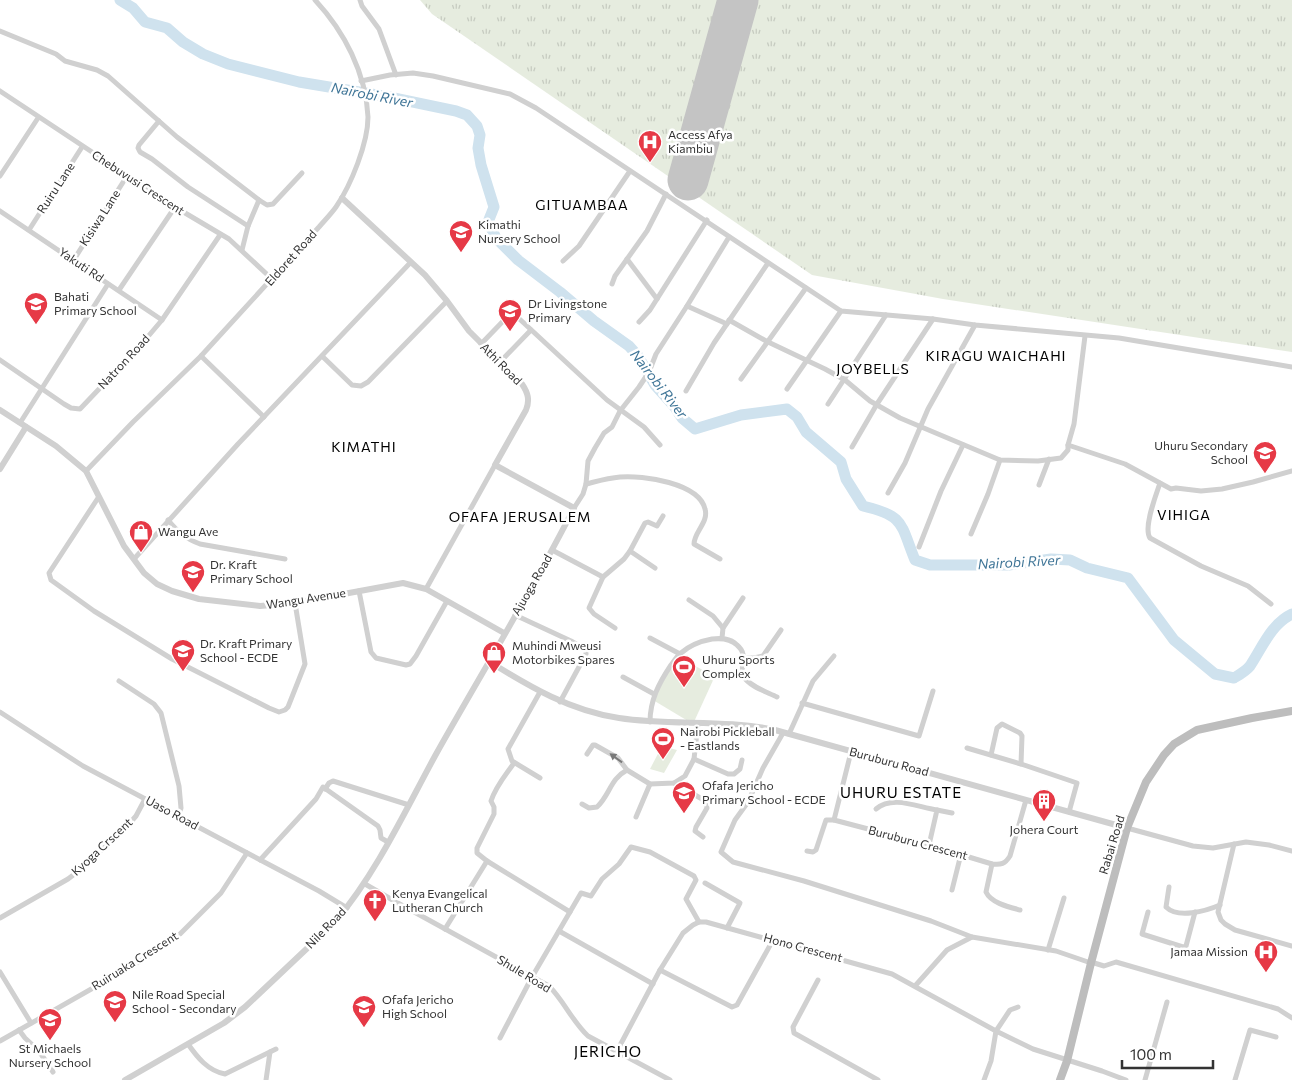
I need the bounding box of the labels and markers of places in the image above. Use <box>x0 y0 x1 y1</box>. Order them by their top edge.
place label: Access Afya Kiambiu <box>668 127 733 155</box>
hospital icon: Access Afya Kiambiu <box>637 129 663 163</box>
place label: Kimathi Nursery School <box>478 217 561 245</box>
school or university icon: Kimathi Nursery School <box>448 219 474 253</box>
place label: Bahati Primary School <box>54 289 137 317</box>
school or university icon: Bahati Primary School <box>23 291 49 325</box>
place label: Dr Livingstone Primary <box>528 296 607 324</box>
school or university icon: Dr Livingstone Primary <box>497 298 523 332</box>
place label: Uhuru Secondary School <box>1154 438 1248 466</box>
school or university icon: Uhuru Secondary School <box>1252 440 1278 474</box>
shop icon: Wangu Ave <box>128 519 154 553</box>
place label: Wangu Ave <box>158 524 218 538</box>
place label: Dr. Kraft Primary School <box>210 557 293 585</box>
school or university icon: Dr. Kraft Primary School <box>180 559 206 593</box>
place label: Dr. Kraft Primary School - ECDE <box>200 636 292 664</box>
school or university icon: Dr. Kraft Primary School - ECDE <box>170 638 196 672</box>
place label: Muhindi Mweusi Motorbikes Spares <box>512 638 615 666</box>
shop icon: Muhindi Mweusi Motorbikes Spares <box>481 640 507 674</box>
place label: Uhuru Sports Complex <box>702 652 775 680</box>
sports icon: Uhuru Sports Complex <box>671 654 697 688</box>
place label: Nairobi Pickleball - Eastlands <box>680 724 775 752</box>
sports icon: Nairobi Pickleball - Eastlands <box>650 726 676 760</box>
place label: Ofafa Jericho Primary School - ECDE <box>702 778 826 806</box>
school or university icon: Ofafa Jericho Primary School - ECDE <box>671 780 697 814</box>
building icon: Johera Court <box>1031 788 1057 822</box>
place label: Johera Court <box>1010 822 1079 837</box>
place label: Kenya Evangelical Lutheran Church <box>392 886 488 914</box>
church icon: Kenya Evangelical Lutheran Church <box>362 888 388 922</box>
hospital icon: Jamaa Mission <box>1253 939 1279 973</box>
place label: Jamaa Mission <box>1170 944 1248 959</box>
place label: Nile Road Special School - Secondary <box>132 987 236 1015</box>
school or university icon: Nile Road Special School - Secondary <box>102 989 128 1023</box>
place label: Ofafa Jericho High School <box>382 992 454 1020</box>
school or university icon: Ofafa Jericho High School <box>351 994 377 1028</box>
school or university icon: St Michaels Nursery School <box>37 1007 63 1041</box>
place label: St Michaels Nursery School <box>9 1041 91 1069</box>

